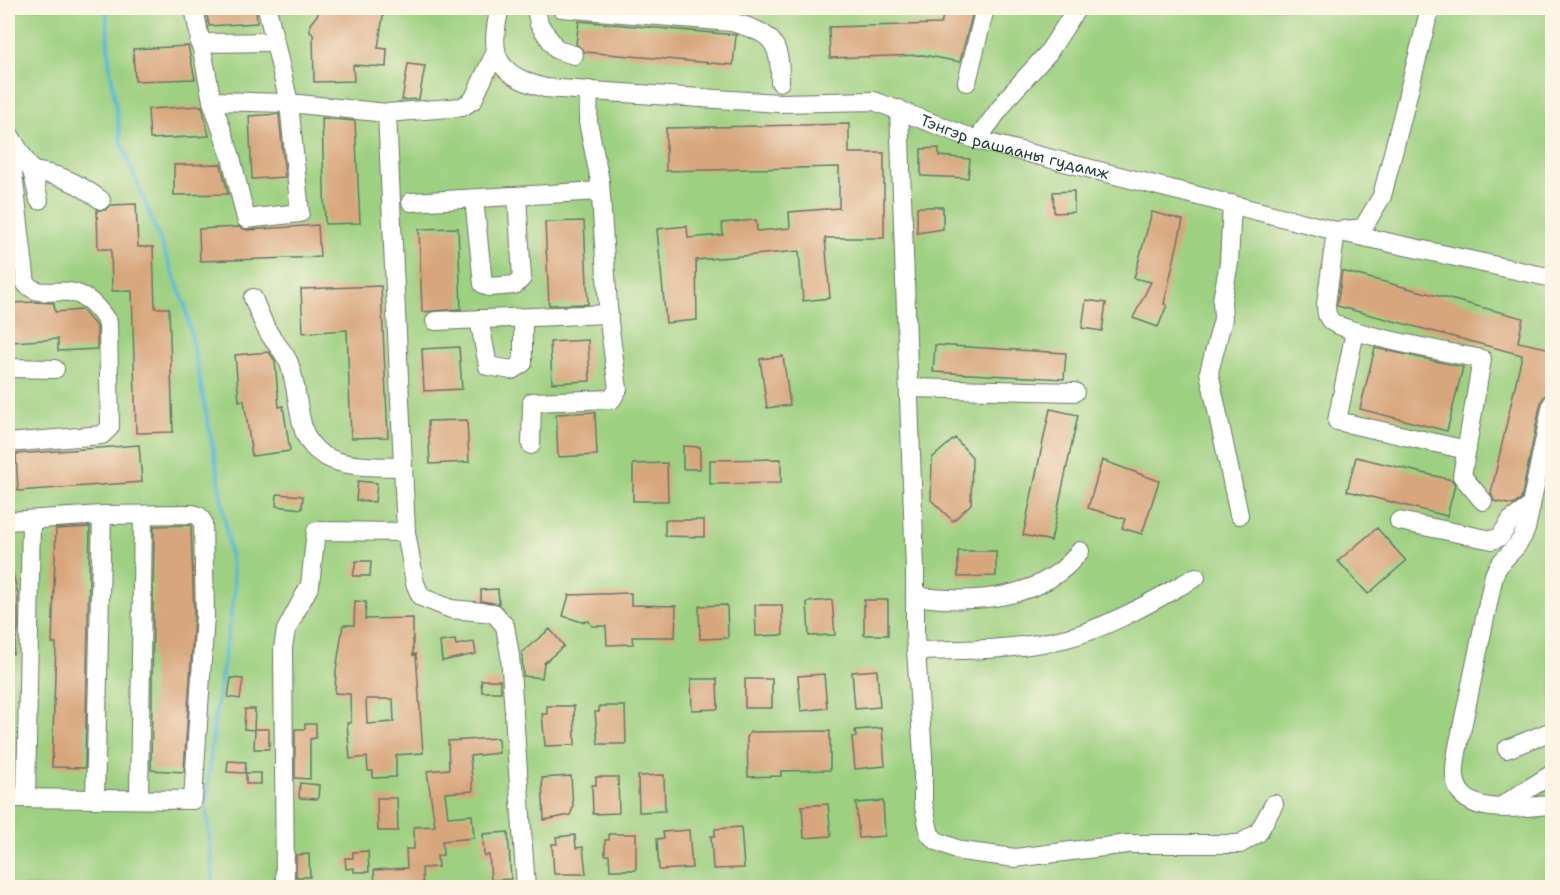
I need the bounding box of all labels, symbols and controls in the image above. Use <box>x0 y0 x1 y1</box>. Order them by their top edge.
street label: Тэнгэр рашааны гудамж <box>917 109 1111 184</box>

